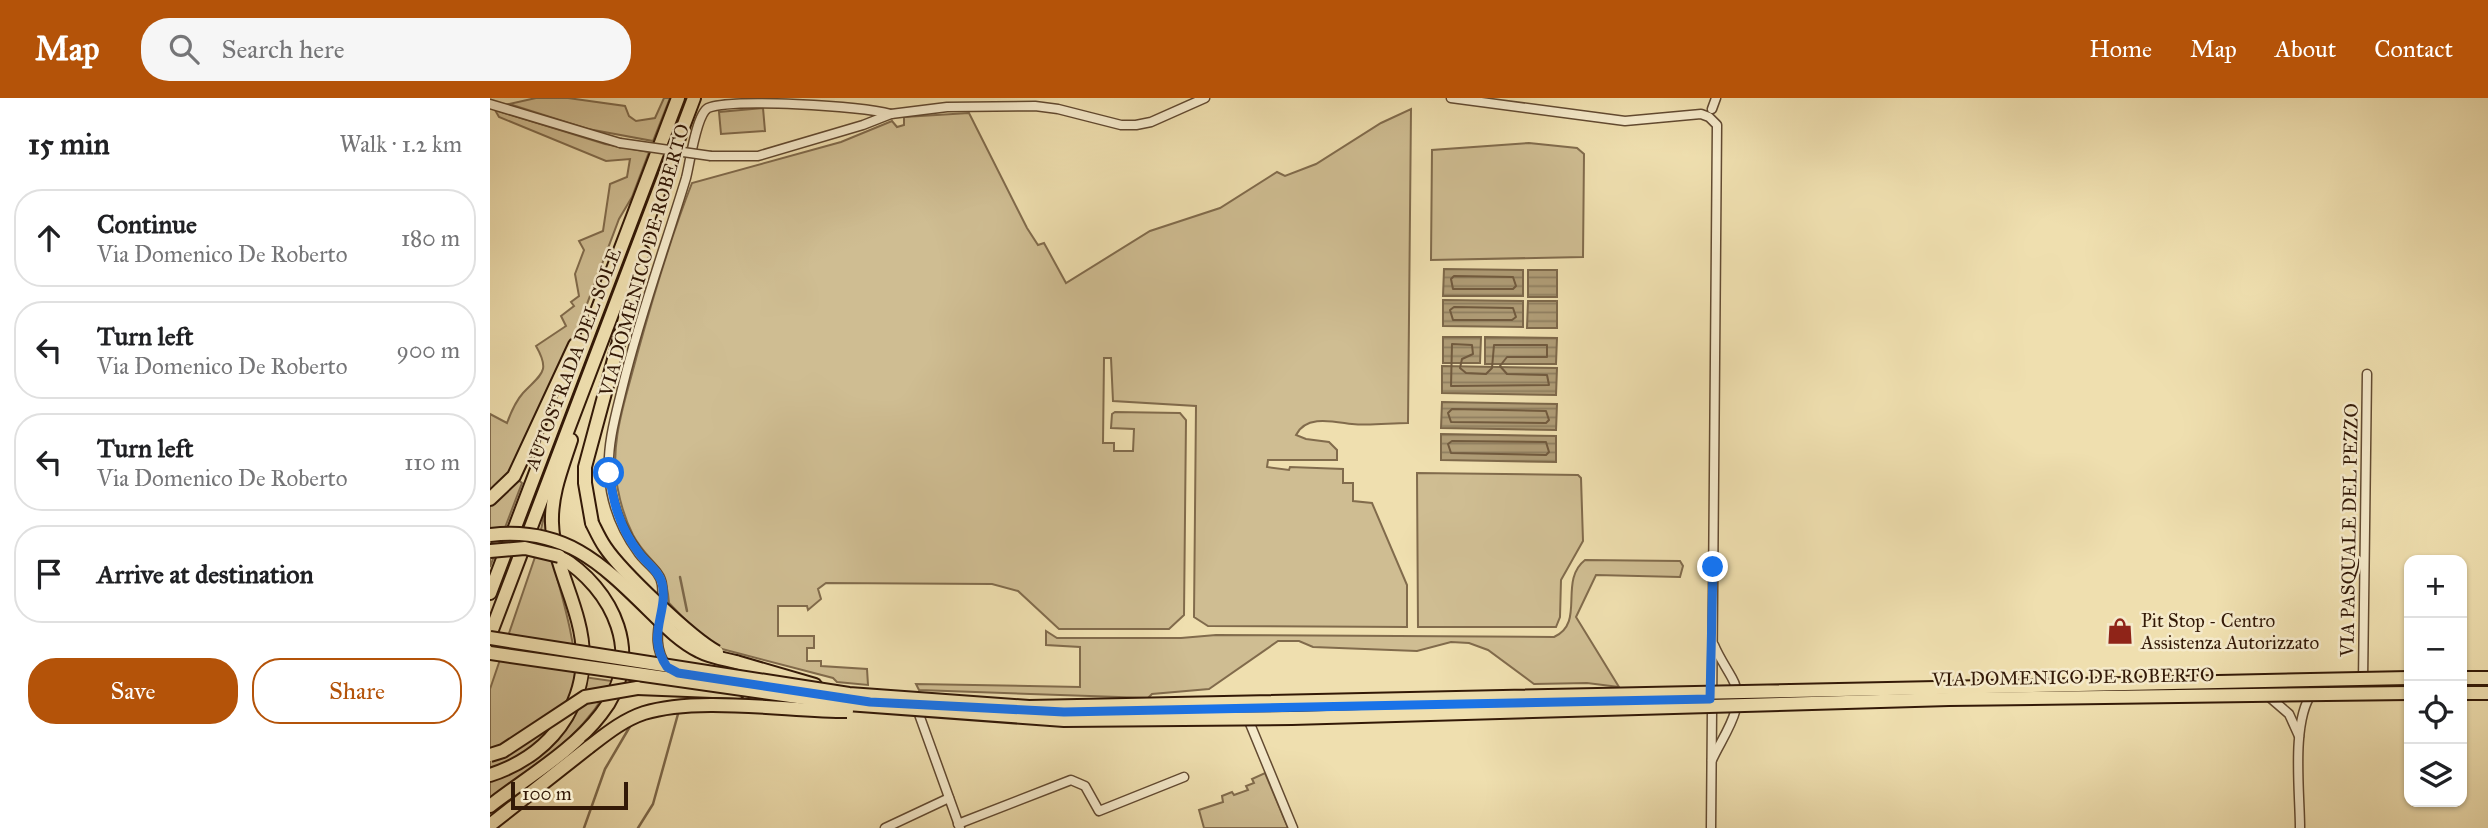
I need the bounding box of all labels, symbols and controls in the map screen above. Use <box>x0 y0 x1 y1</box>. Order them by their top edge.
search box <box>141 18 631 81</box>
text: Map <box>35 29 99 69</box>
icon: search <box>165 30 203 68</box>
text: Search here <box>221 33 345 65</box>
text: Home <box>2089 34 2152 64</box>
text: Map <box>2190 34 2237 64</box>
text: About <box>2275 34 2336 64</box>
text: Contact <box>2374 34 2453 64</box>
street label: VIA DOMENICO DE ROBERTO <box>594 121 694 400</box>
text: 15 min <box>28 126 110 162</box>
text: Walk · 1.2 km <box>340 130 462 158</box>
text: Continue <box>97 208 197 240</box>
icon: ahead <box>30 219 68 257</box>
text: 180 m <box>401 224 460 252</box>
text: Via Domenico De Roberto <box>97 240 347 268</box>
street label: AUTOSTRADA DEL SOLE <box>520 245 626 474</box>
text: Turn left <box>97 320 193 352</box>
icon: left <box>30 331 68 369</box>
text: 900 m <box>397 336 460 364</box>
text: Via Domenico De Roberto <box>97 352 347 380</box>
street label: VIA PASQUALE DEL PEZZO <box>2335 403 2363 658</box>
text: Turn left <box>97 432 193 464</box>
icon: left <box>30 443 68 481</box>
text: 110 m <box>404 448 460 476</box>
route start <box>593 457 624 488</box>
text: Via Domenico De Roberto <box>97 464 347 492</box>
route end <box>1697 551 1728 582</box>
icon: arrive <box>30 555 68 593</box>
map controls <box>2404 555 2467 807</box>
button: + <box>2404 555 2467 618</box>
text: Arrive at destination <box>97 558 314 590</box>
place label: Pit Stop - Centro Assistenza Autorizzato <box>2140 609 2319 654</box>
shop icon: Pit Stop - Centro Assistenza Autorizzato <box>2105 616 2135 646</box>
button: − <box>2404 618 2467 681</box>
button: Save <box>28 658 238 724</box>
button: Share <box>252 658 462 724</box>
street label: VIA DOMENICO DE ROBERTO <box>1931 663 2214 691</box>
button: locate <box>2404 681 2467 744</box>
button: layers <box>2404 744 2467 807</box>
scale bar <box>511 779 628 811</box>
text: 100 m <box>522 782 572 805</box>

